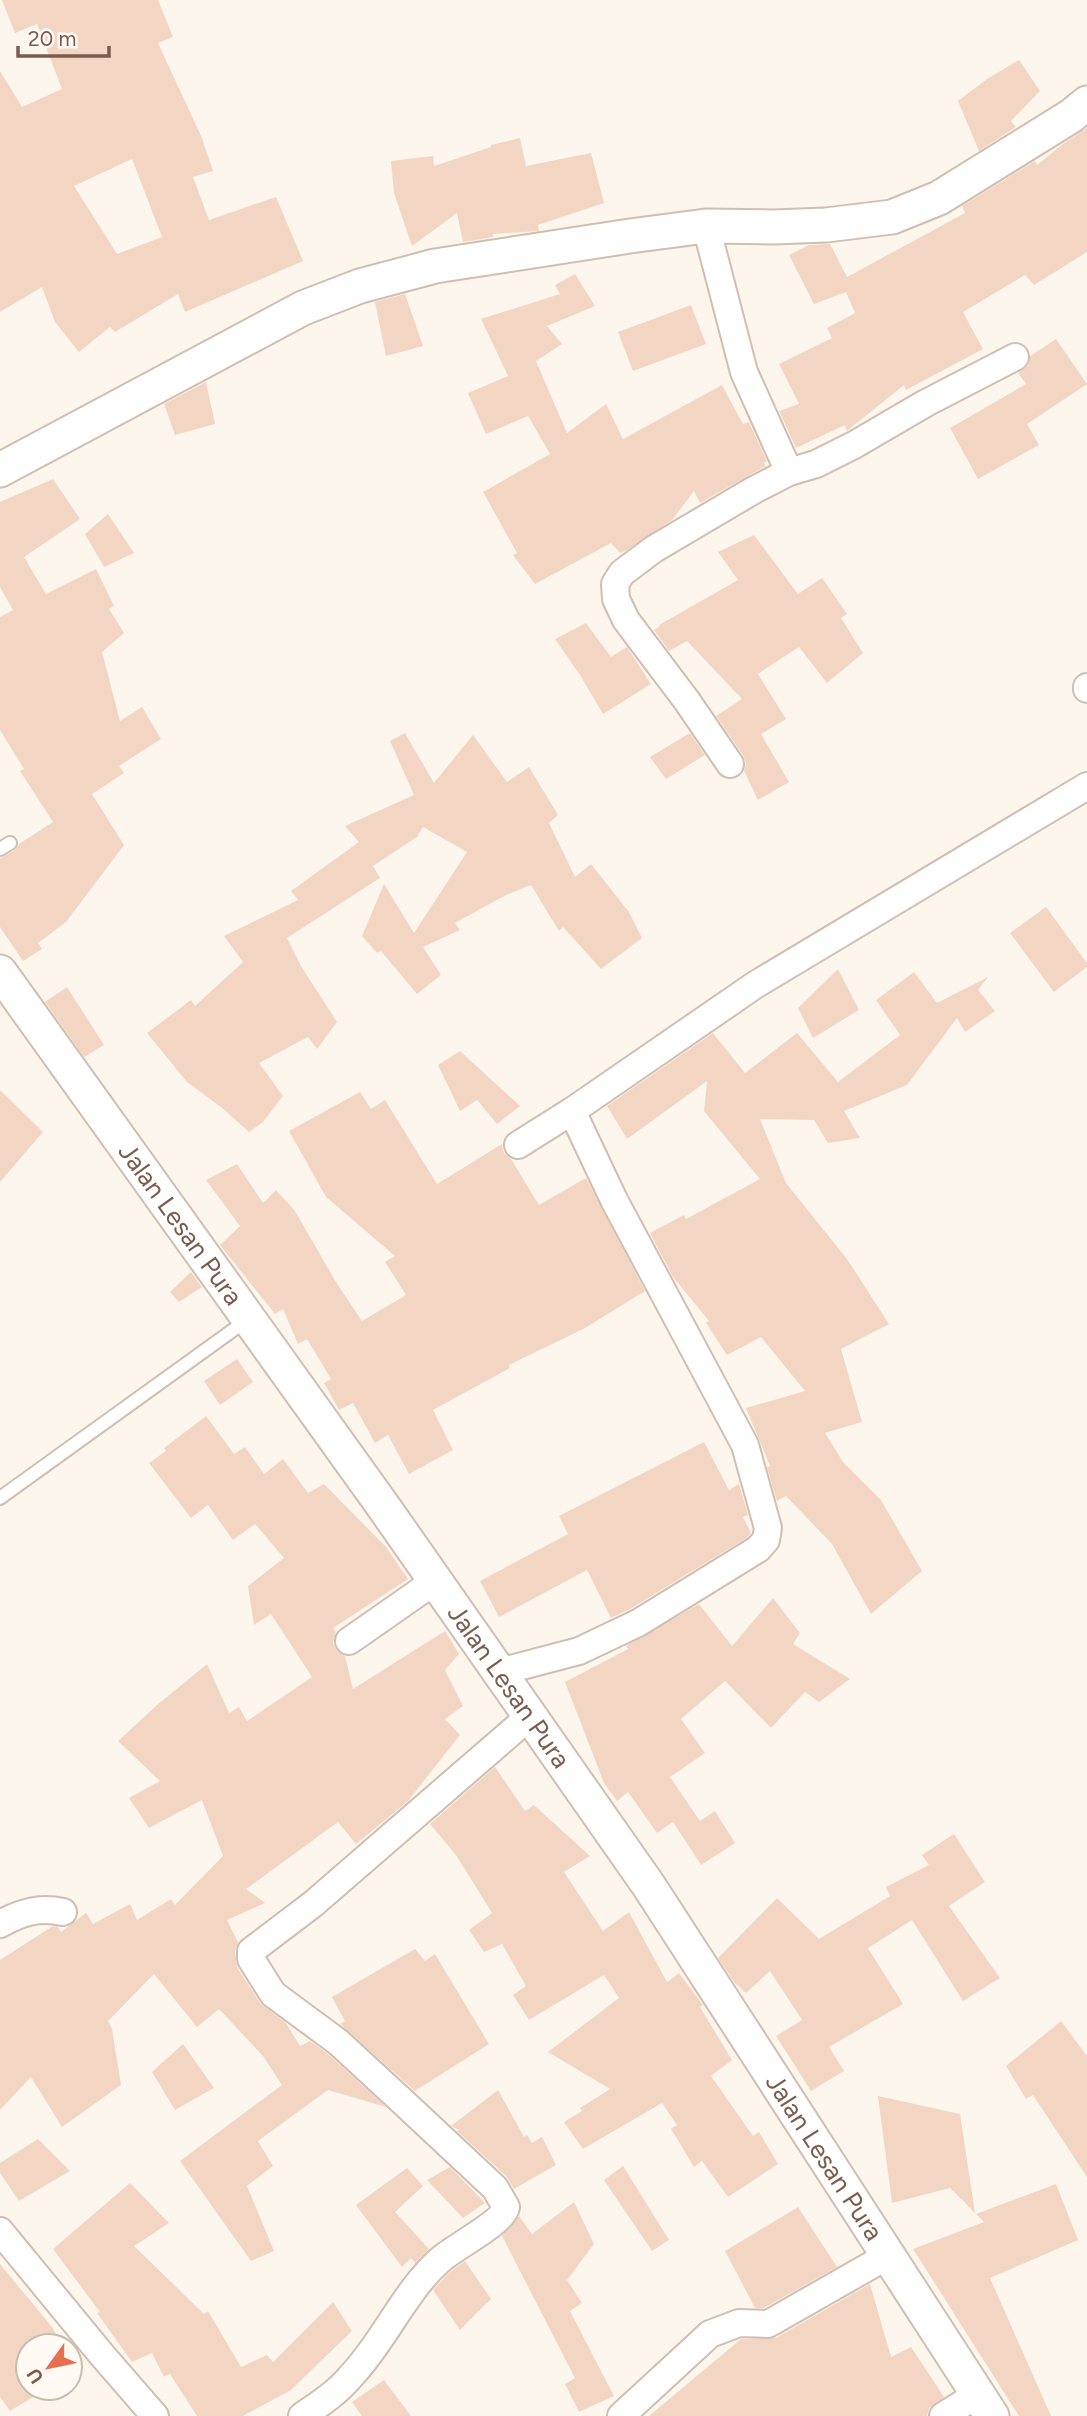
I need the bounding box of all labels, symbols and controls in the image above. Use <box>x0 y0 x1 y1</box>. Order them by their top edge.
scale bar <box>18 14 108 58</box>
text: 20 m <box>28 26 76 51</box>
street label: Jalan Lesan Pura <box>112 1136 250 1311</box>
street label: Jalan Lesan Pura <box>441 1598 577 1774</box>
street label: Jalan Lesan Pura <box>759 2068 890 2247</box>
north arrow <box>14 2332 84 2402</box>
text: U <box>22 2364 48 2388</box>

